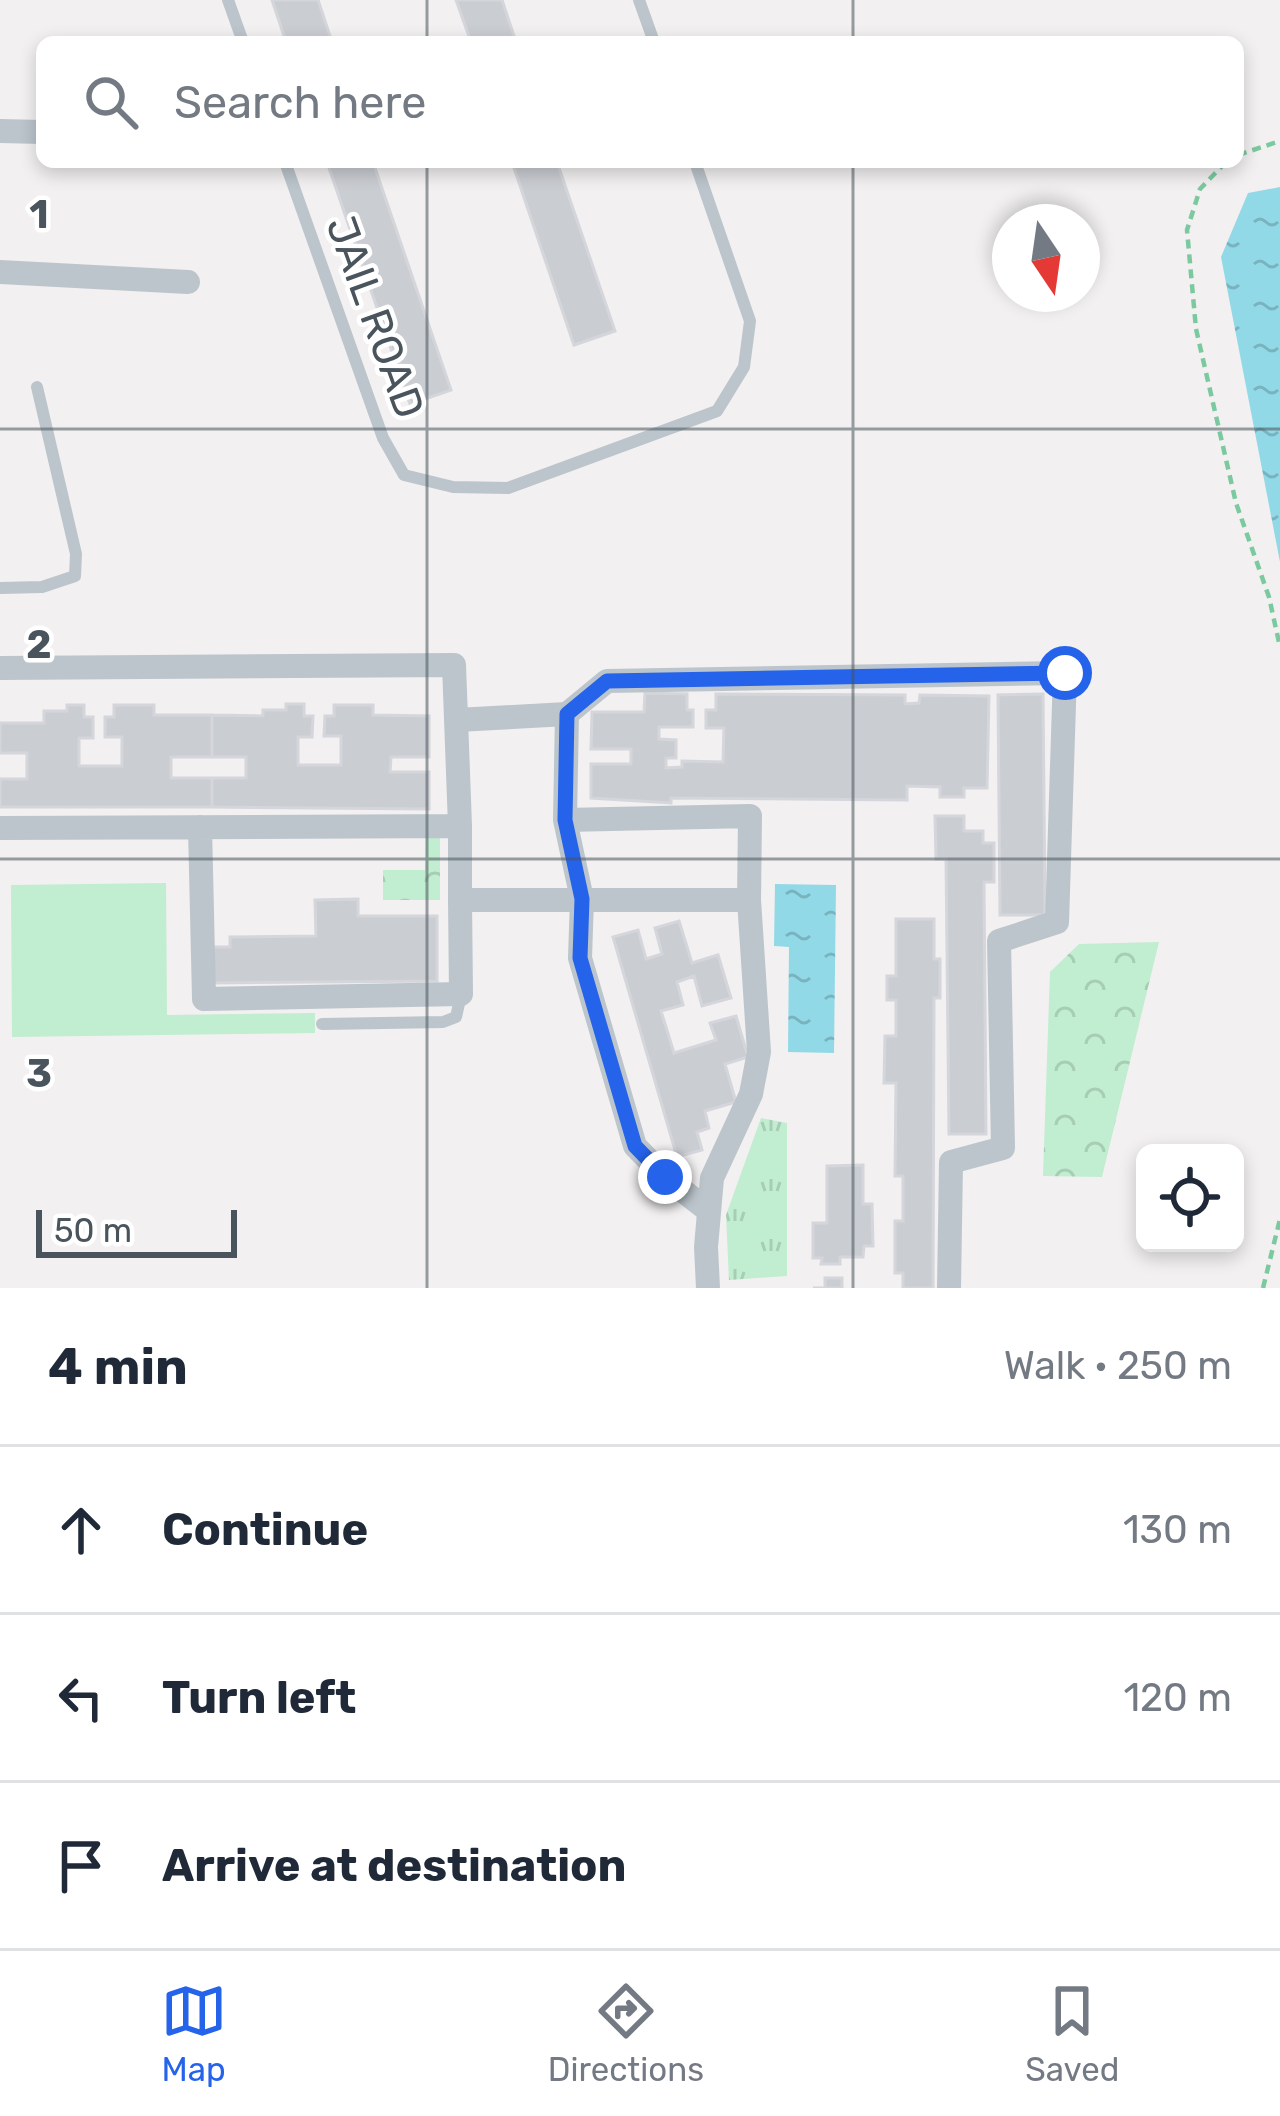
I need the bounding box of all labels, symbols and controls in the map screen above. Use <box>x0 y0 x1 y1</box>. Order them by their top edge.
search box <box>36 36 1244 168</box>
icon: search <box>78 69 144 135</box>
text: Search here <box>174 76 426 129</box>
text: 1 <box>29 192 49 238</box>
north arrow <box>992 204 1100 312</box>
street label: JAIL ROAD <box>315 210 435 425</box>
text: 2 <box>26 622 52 668</box>
route start <box>1038 646 1092 700</box>
text: 3 <box>26 1051 52 1097</box>
map controls <box>1136 1144 1244 1252</box>
button: locate <box>1136 1144 1244 1252</box>
route end <box>638 1150 692 1204</box>
scale bar <box>36 1204 237 1257</box>
text: 50 m <box>54 1211 132 1250</box>
text: 4 min <box>48 1336 188 1397</box>
text: Walk · 250 m <box>1004 1343 1232 1389</box>
icon: ahead <box>48 1497 114 1563</box>
text: Continue <box>162 1503 368 1556</box>
text: 130 m <box>1123 1507 1232 1553</box>
icon: left <box>48 1665 114 1731</box>
text: Turn left <box>162 1671 356 1724</box>
text: 120 m <box>1123 1675 1232 1721</box>
icon: arrive <box>48 1833 114 1899</box>
text: Arrive at destination <box>162 1839 627 1892</box>
tab: Map <box>161 1978 227 2089</box>
tab: Directions <box>548 1978 704 2089</box>
tab: Saved <box>1025 1978 1119 2089</box>

